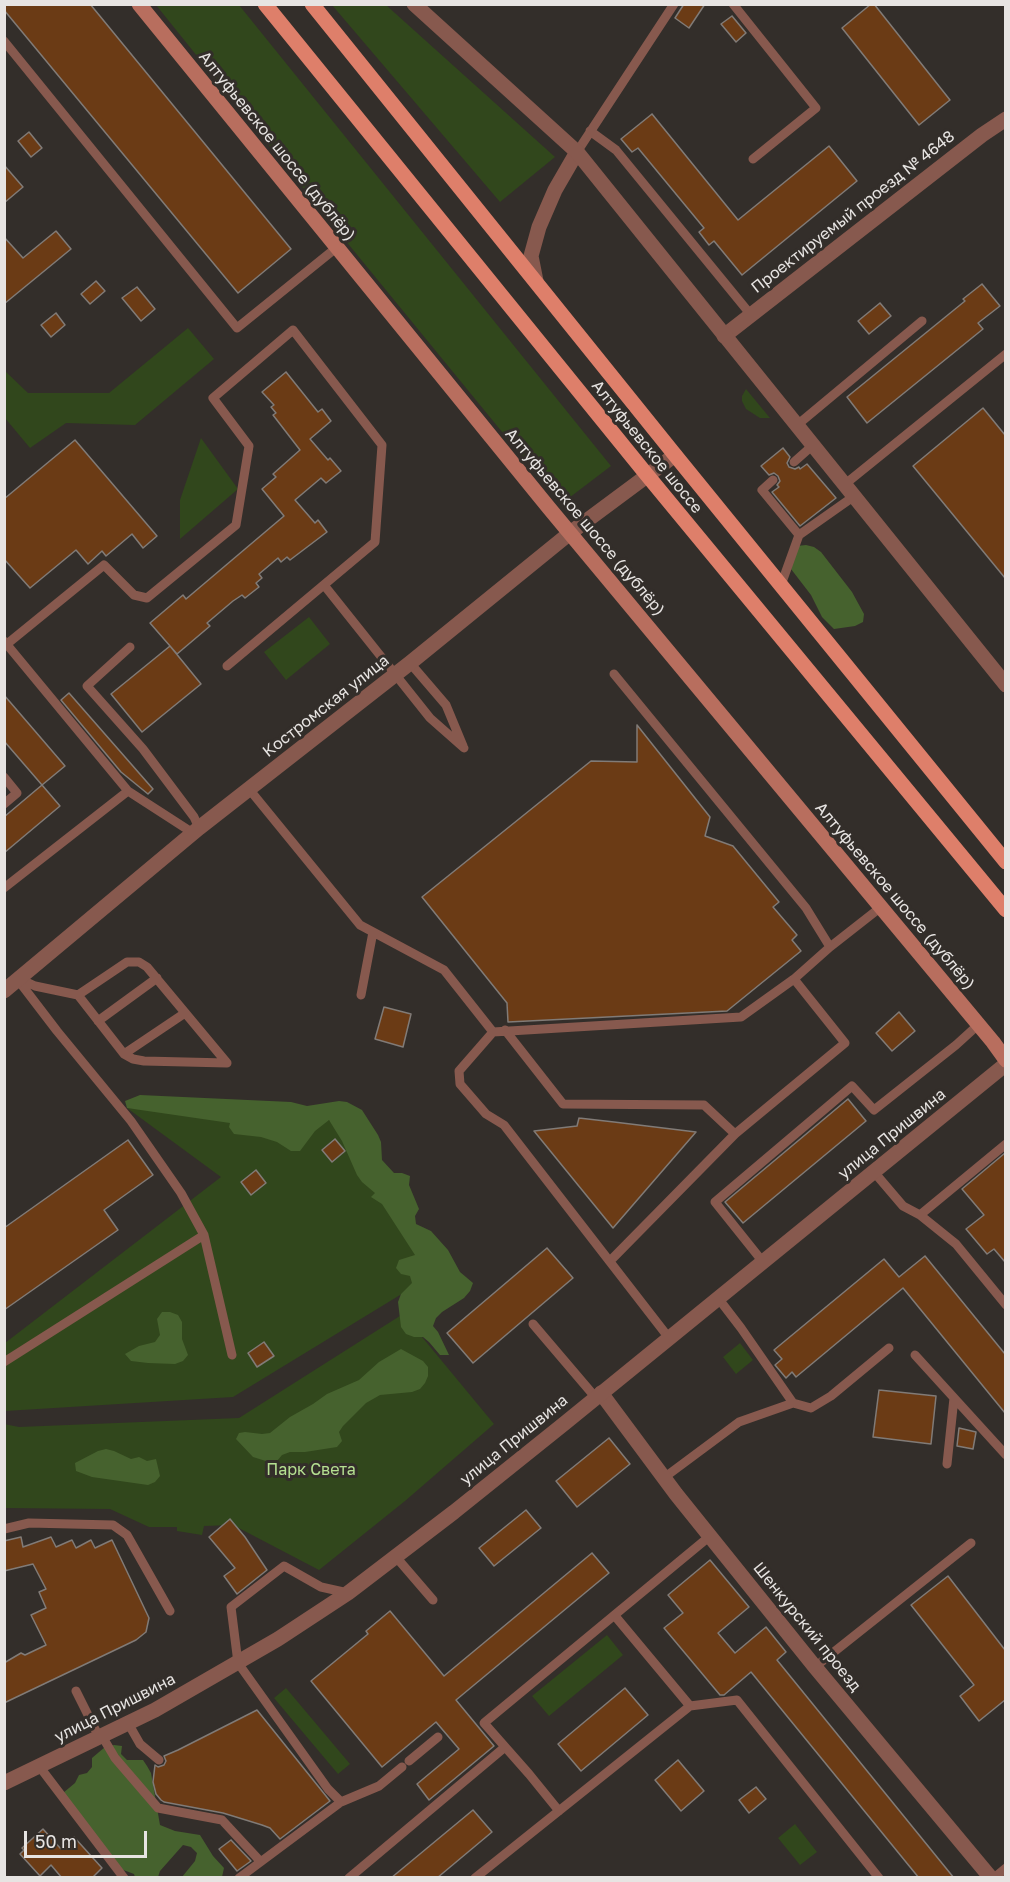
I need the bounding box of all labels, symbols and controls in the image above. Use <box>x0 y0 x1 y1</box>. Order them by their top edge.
street label: Алтуфьевское шоссе (дублёр) <box>195 47 359 245</box>
street label: Проектируемый проезд № 4648 <box>747 127 959 297</box>
street label: Алтуфьевское шоссе <box>587 377 707 517</box>
street label: Алтуфьевское шоссе (дублёр) <box>501 425 669 619</box>
street label: Костромская улица <box>259 651 393 761</box>
street label: Алтуфьевское шоссе (дублёр) <box>811 799 979 993</box>
street label: улица Пришвина <box>834 1085 950 1183</box>
street label: улица Пришвина <box>456 1391 572 1489</box>
park label: Парк Света <box>266 1460 356 1480</box>
street label: Шенкурский проезд <box>749 1559 865 1695</box>
street label: улица Пришвина <box>51 1669 179 1747</box>
scale bar <box>27 1819 150 1857</box>
text: 50 m <box>35 1830 77 1852</box>

